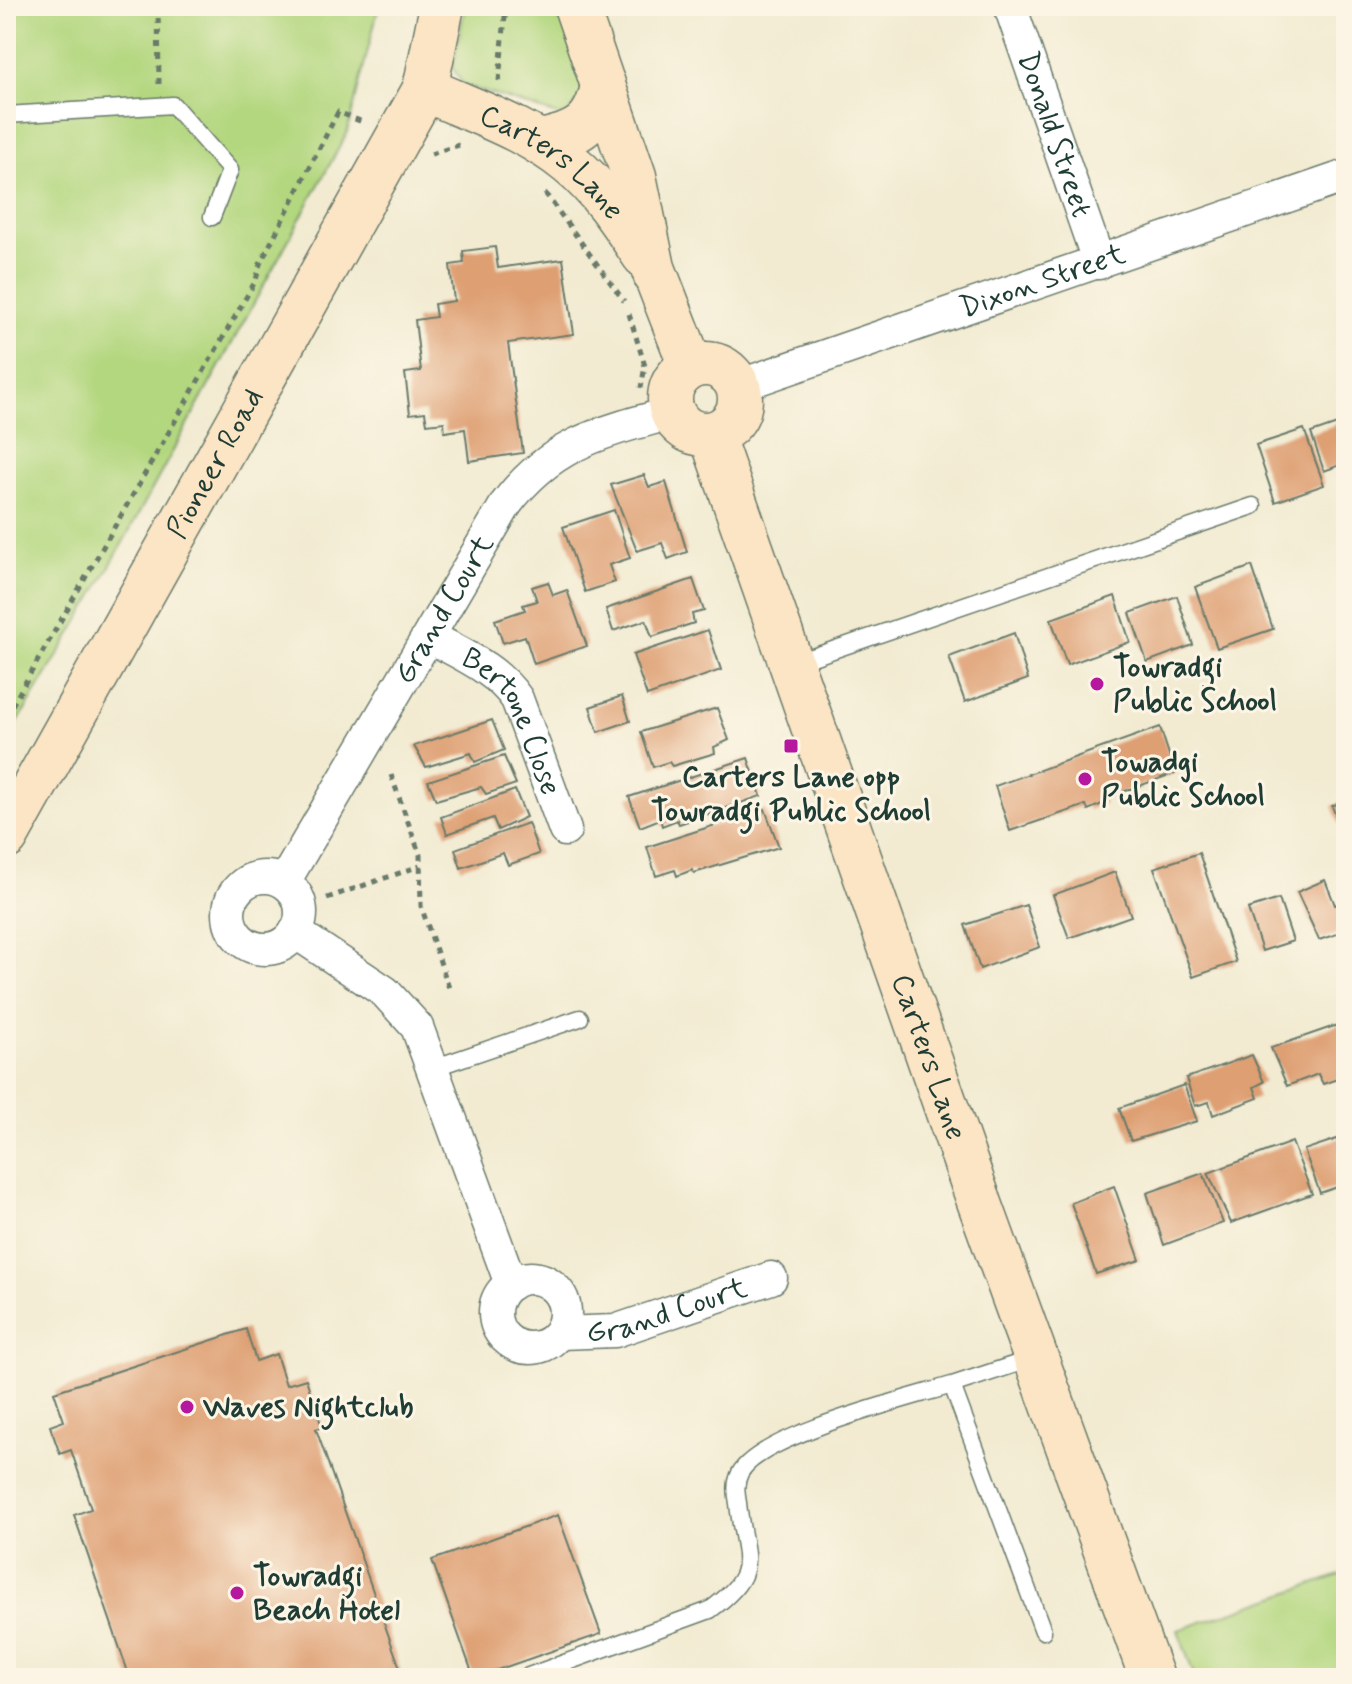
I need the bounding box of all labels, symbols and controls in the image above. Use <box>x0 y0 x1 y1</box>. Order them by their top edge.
street label: Donald Street <box>1008 46 1101 223</box>
street label: Carters Lane <box>473 96 633 228</box>
street label: Dixon Street <box>954 234 1131 327</box>
street label: Pioneer Road <box>158 382 273 546</box>
street label: Grand Court <box>385 528 503 691</box>
street label: Bertone Close <box>454 638 570 801</box>
place label: Towradgi Public School <box>1113 648 1277 721</box>
marker: Towradgi Public School <box>1088 675 1106 693</box>
marker: Carters Lane opp Towradgi Public School <box>782 737 800 755</box>
place label: Towadgi Public School <box>1101 743 1265 816</box>
place label: Carters Lane opp Towradgi Public School <box>651 758 931 835</box>
marker: Towadgi Public School <box>1076 770 1094 788</box>
street label: Carters Lane <box>882 969 976 1145</box>
street label: Grand Court <box>586 1268 752 1352</box>
place label: Waves Nightclub <box>202 1388 414 1431</box>
marker: Waves Nightclub <box>178 1398 196 1416</box>
place label: Towradgi Beach Hotel <box>253 1557 400 1630</box>
marker: Towradgi Beach Hotel <box>228 1584 246 1602</box>

